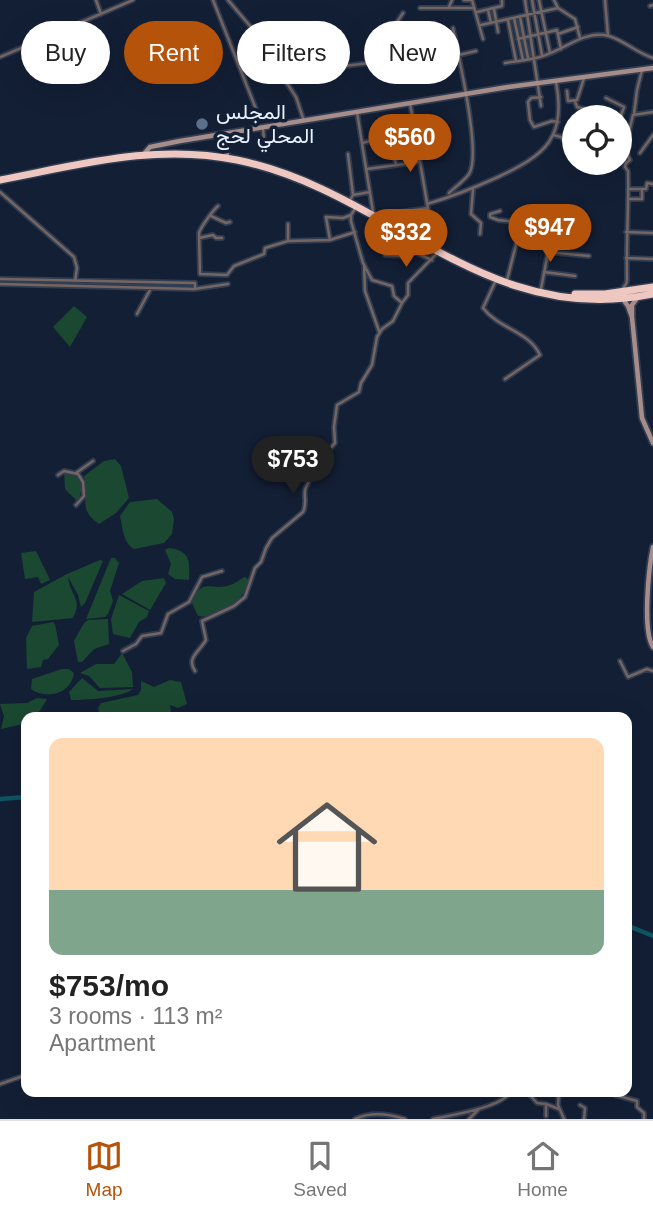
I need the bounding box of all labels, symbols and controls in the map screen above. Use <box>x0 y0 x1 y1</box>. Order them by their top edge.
chip: Buy <box>21 21 110 84</box>
chip: Rent <box>124 21 223 84</box>
chip: Filters <box>237 21 350 84</box>
chip: New <box>364 21 460 84</box>
place label: المجلس المحلي لحج <box>216 100 314 153</box>
map controls <box>562 105 632 175</box>
button: locate <box>562 105 632 175</box>
pin: $560 <box>369 114 451 174</box>
marker: المجلس المحلي لحج <box>194 116 210 132</box>
text: $560 <box>384 124 436 150</box>
pin: $947 <box>509 204 591 264</box>
pin: $332 <box>365 210 447 269</box>
text: $947 <box>524 214 576 240</box>
text: $332 <box>380 219 432 245</box>
pin: $753 <box>252 436 334 496</box>
text: $753 <box>267 446 319 472</box>
icon: home <box>264 784 390 910</box>
text: $753/mo <box>49 969 169 1002</box>
text: 3 rooms · 113 m² <box>49 1003 222 1029</box>
text: Apartment <box>49 1030 155 1056</box>
tab: Map <box>85 1137 123 1201</box>
tab: Saved <box>293 1137 347 1201</box>
tab: Home <box>517 1137 568 1201</box>

